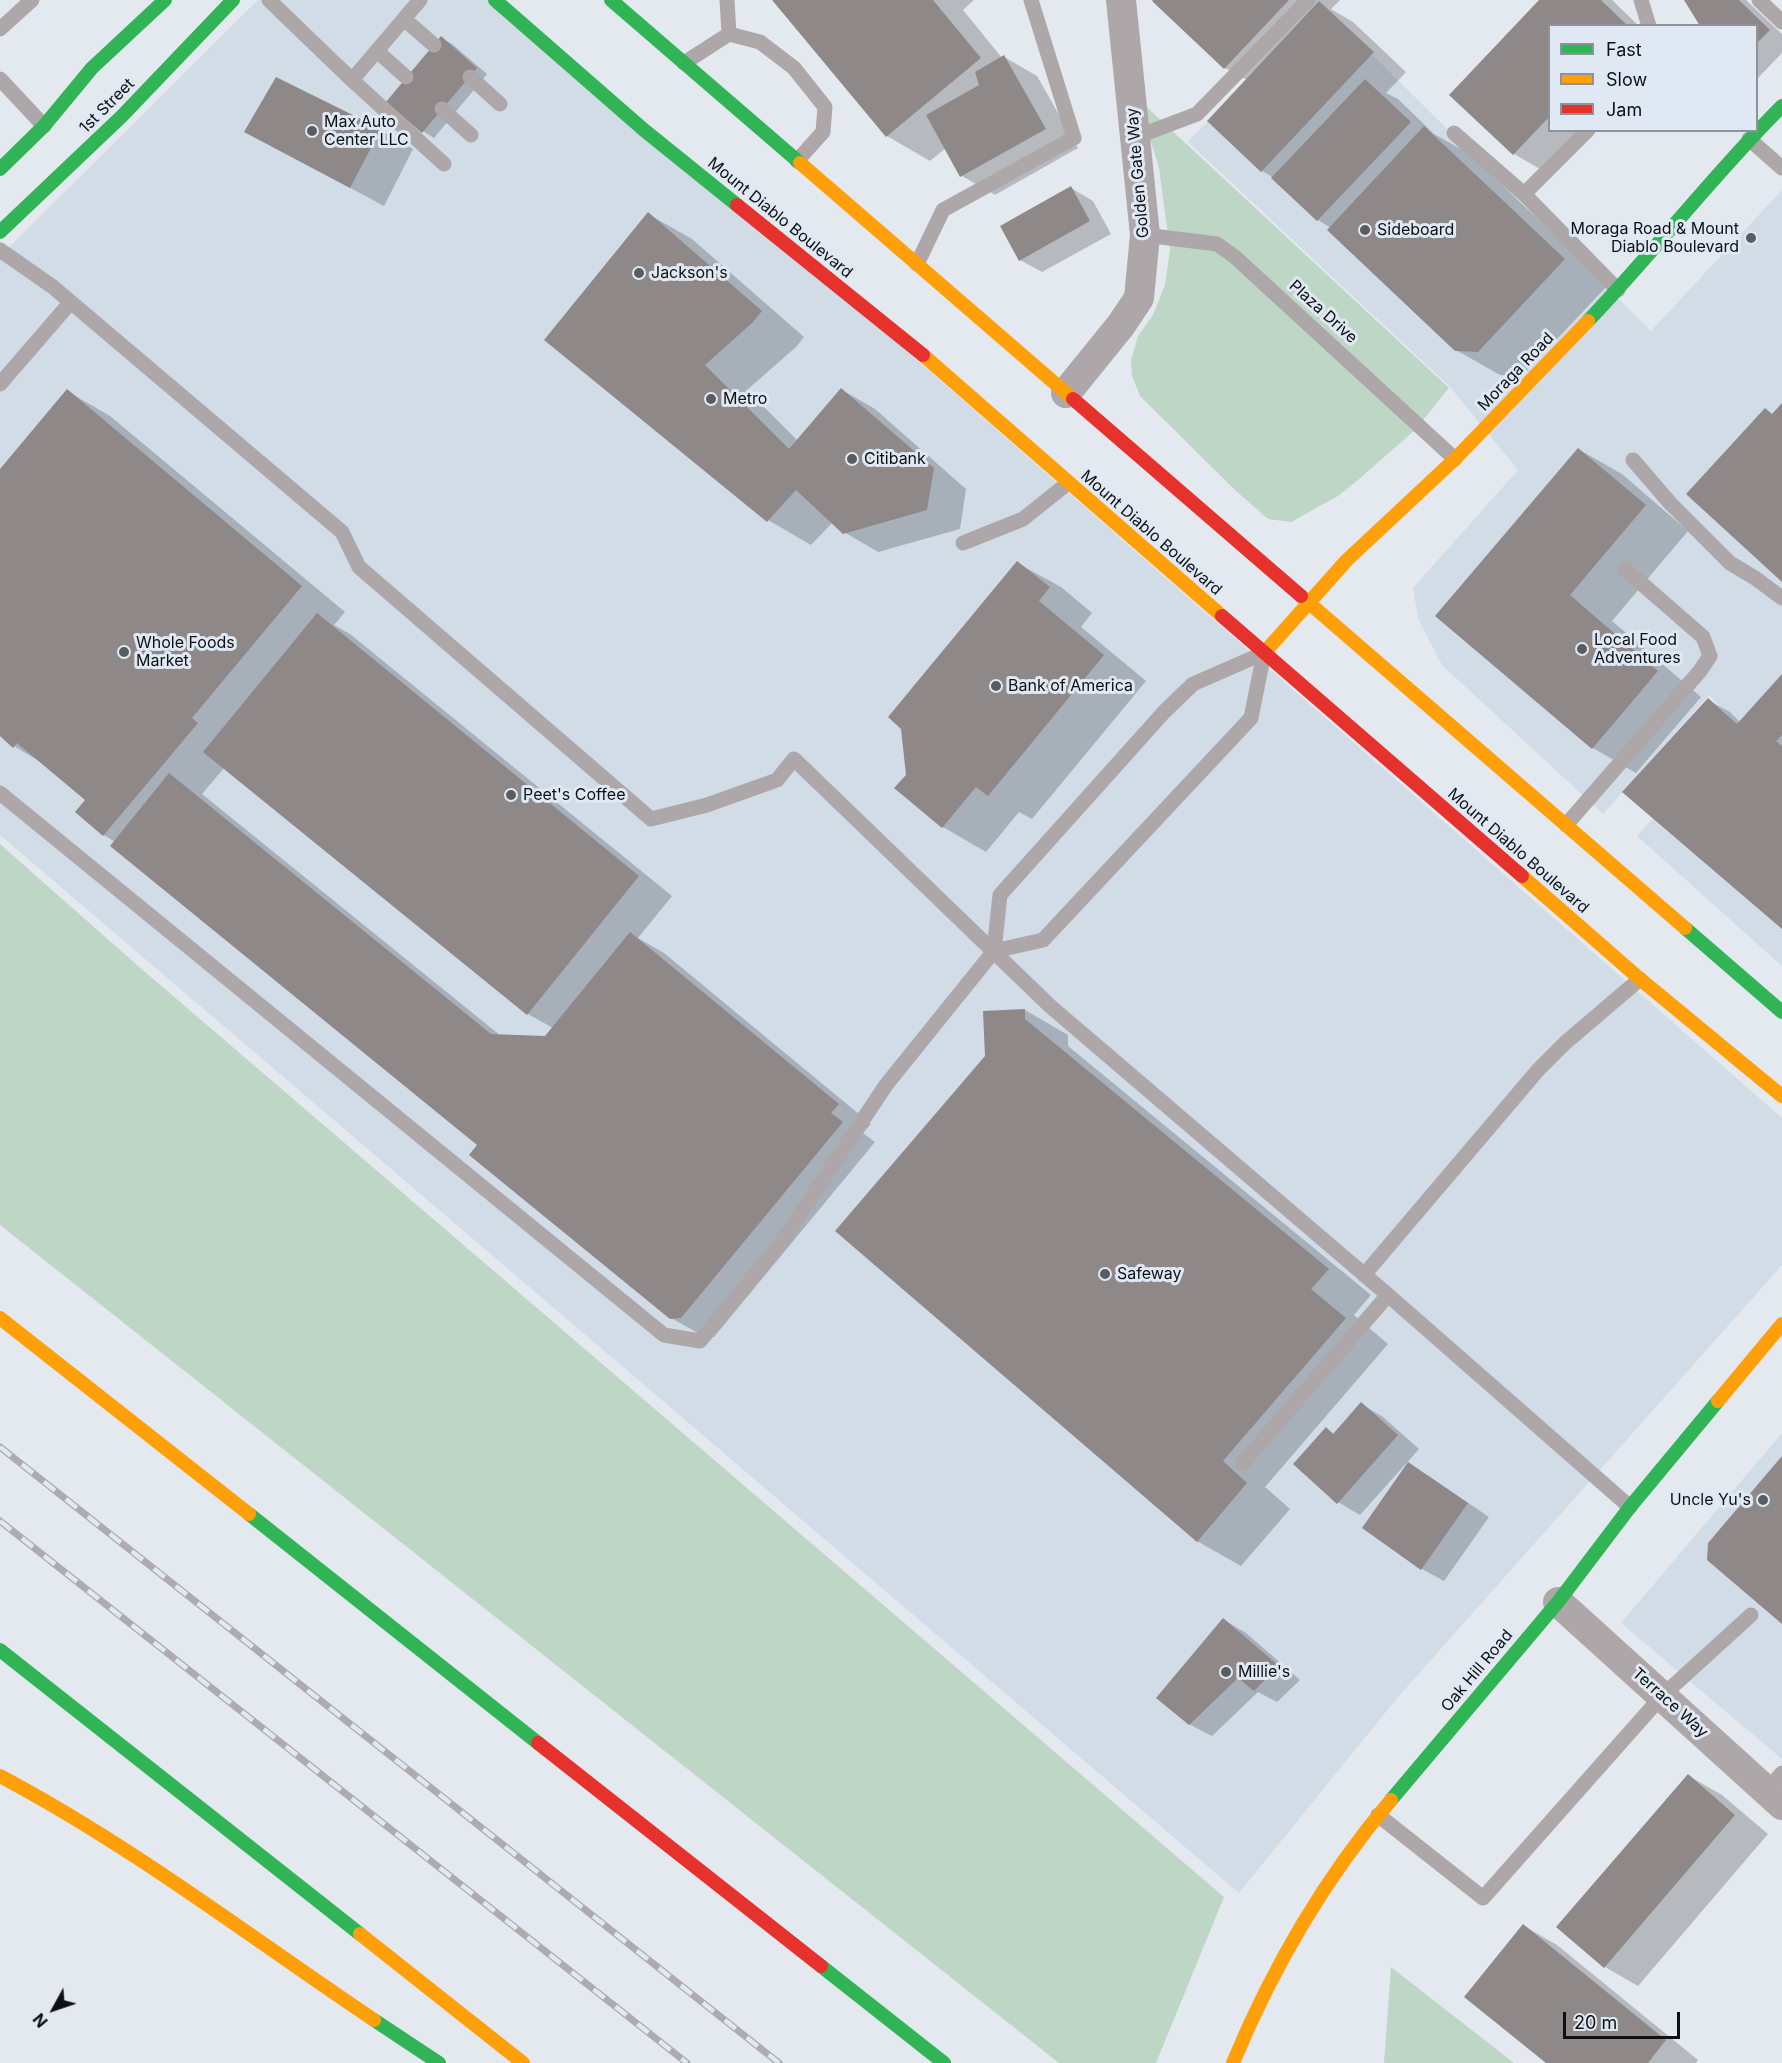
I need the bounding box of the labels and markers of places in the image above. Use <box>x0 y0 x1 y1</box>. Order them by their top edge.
place label: Max Auto Center LLC <box>324 112 409 150</box>
marker: Max Auto Center LLC <box>305 124 319 138</box>
place label: Moraga Road & Mount Diablo Boulevard <box>1571 219 1739 257</box>
place label: Sideboard <box>1377 220 1454 240</box>
marker: Sideboard <box>1358 223 1372 237</box>
marker: Moraga Road & Mount Diablo Boulevard <box>1744 231 1758 245</box>
place label: Jackson's <box>651 263 728 283</box>
marker: Jackson's <box>632 266 646 280</box>
place label: Metro <box>723 389 767 409</box>
marker: Metro <box>704 392 718 406</box>
place label: Citibank <box>864 449 926 469</box>
marker: Citibank <box>845 452 859 466</box>
place label: Local Food Adventures <box>1594 630 1681 668</box>
place label: Whole Foods Market <box>136 633 235 671</box>
marker: Local Food Adventures <box>1575 642 1589 656</box>
marker: Whole Foods Market <box>117 645 131 659</box>
place label: Bank of America <box>1008 676 1133 696</box>
marker: Bank of America <box>989 679 1003 693</box>
place label: Peet's Coffee <box>523 785 625 805</box>
marker: Peet's Coffee <box>504 788 518 802</box>
place label: Safeway <box>1117 1264 1182 1284</box>
marker: Safeway <box>1098 1267 1112 1281</box>
place label: Uncle Yu's <box>1670 1490 1751 1510</box>
marker: Uncle Yu's <box>1756 1493 1770 1507</box>
place label: Millie's <box>1238 1662 1290 1682</box>
marker: Millie's <box>1219 1665 1233 1679</box>

